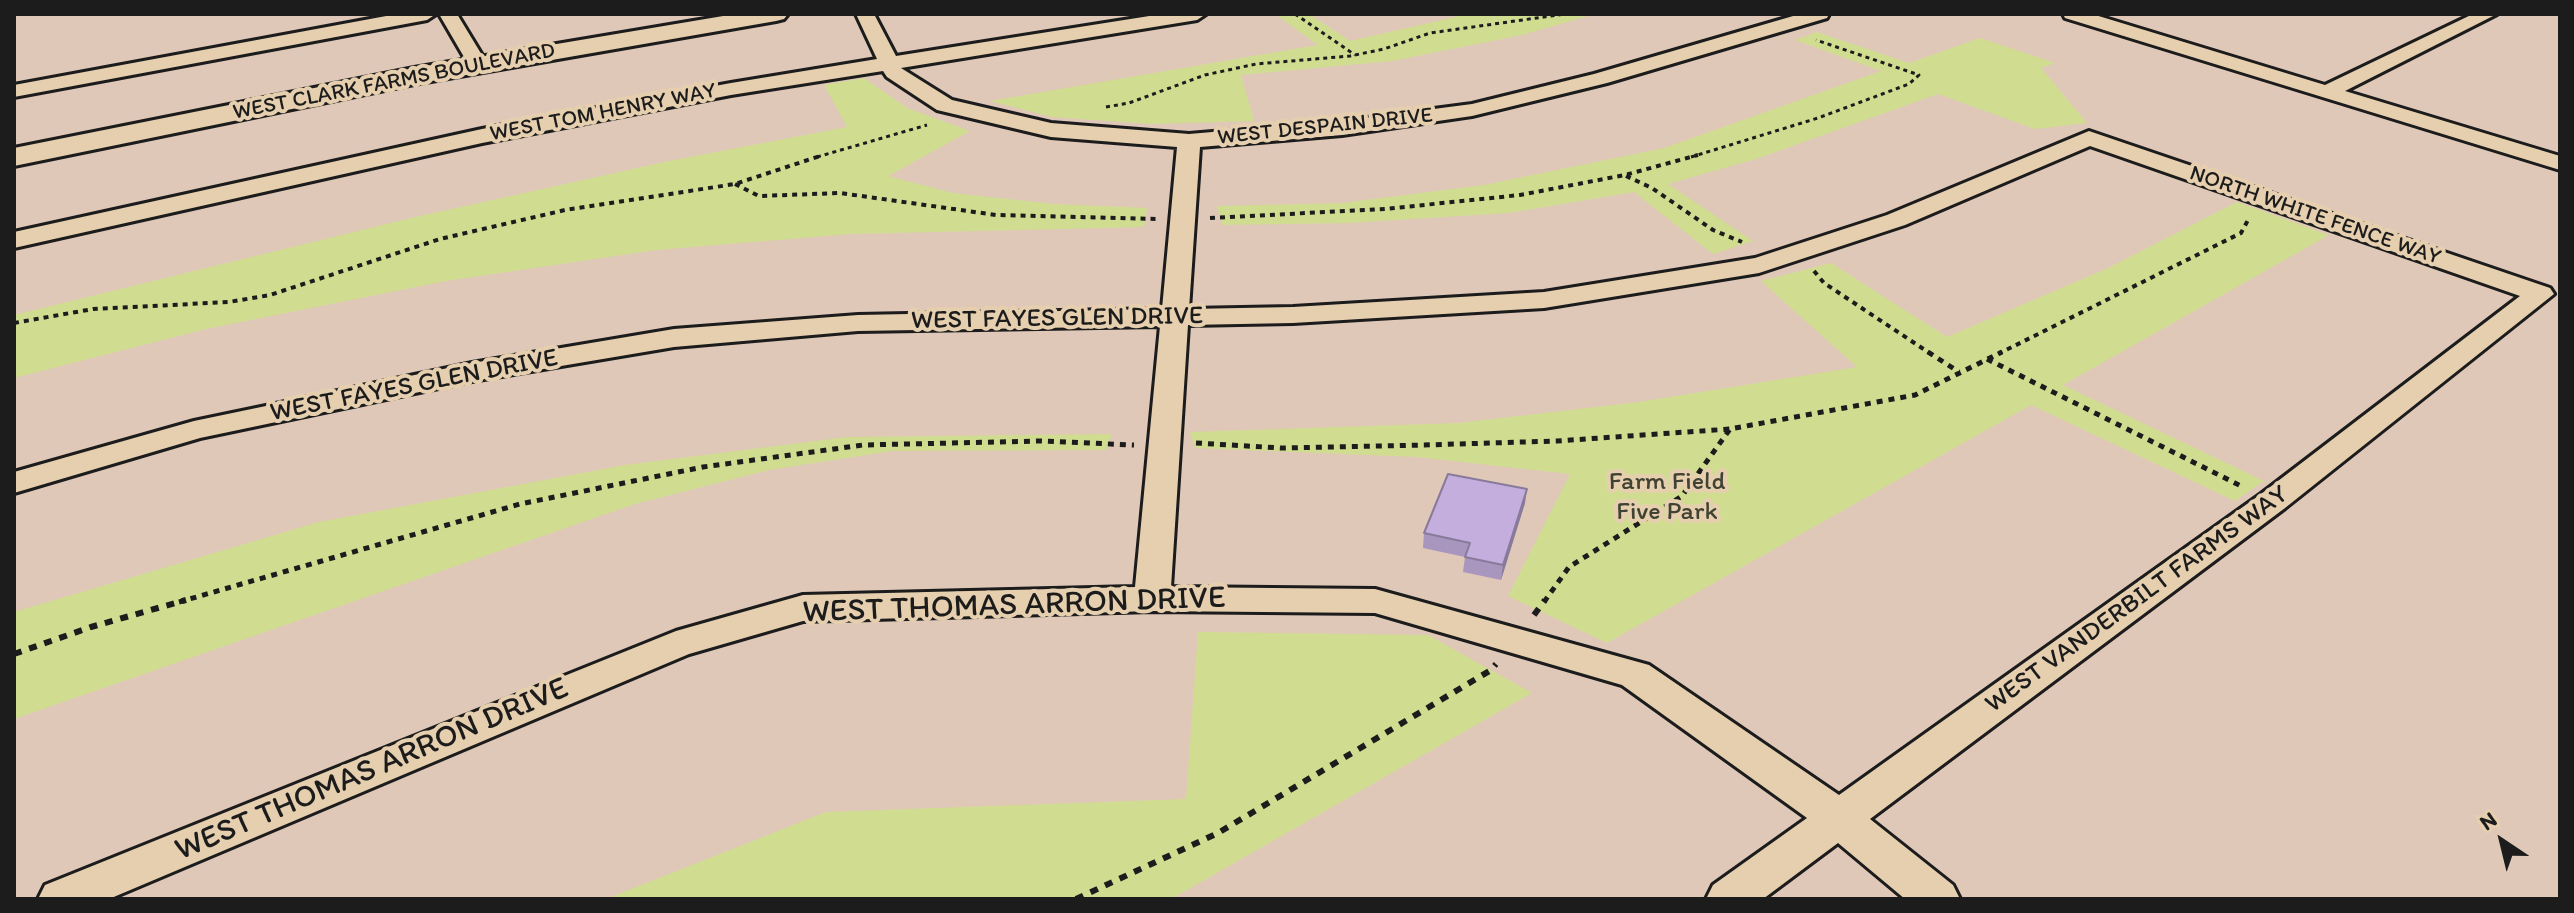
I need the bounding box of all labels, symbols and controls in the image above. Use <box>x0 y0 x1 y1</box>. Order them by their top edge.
street label: WEST CLARK FARMS BOULEVARD <box>231 38 557 126</box>
street label: WEST TOM HENRY WAY <box>488 78 718 148</box>
street label: WEST DESPAIN DRIVE <box>1216 103 1434 151</box>
street label: NORTH WHITE FENCE WAY <box>2186 161 2444 271</box>
street label: WEST FAYES GLEN DRIVE <box>911 301 1203 337</box>
street label: WEST FAYES GLEN DRIVE <box>268 343 560 429</box>
park label: Farm Field Five Park <box>1609 466 1725 528</box>
street label: WEST VANDERBILT FARMS WAY <box>1979 480 2295 720</box>
street label: WEST THOMAS ARRON DRIVE <box>802 579 1226 633</box>
street label: WEST THOMAS ARRON DRIVE <box>170 670 574 870</box>
north arrow <box>2462 801 2542 881</box>
text: N <box>2474 806 2502 836</box>

